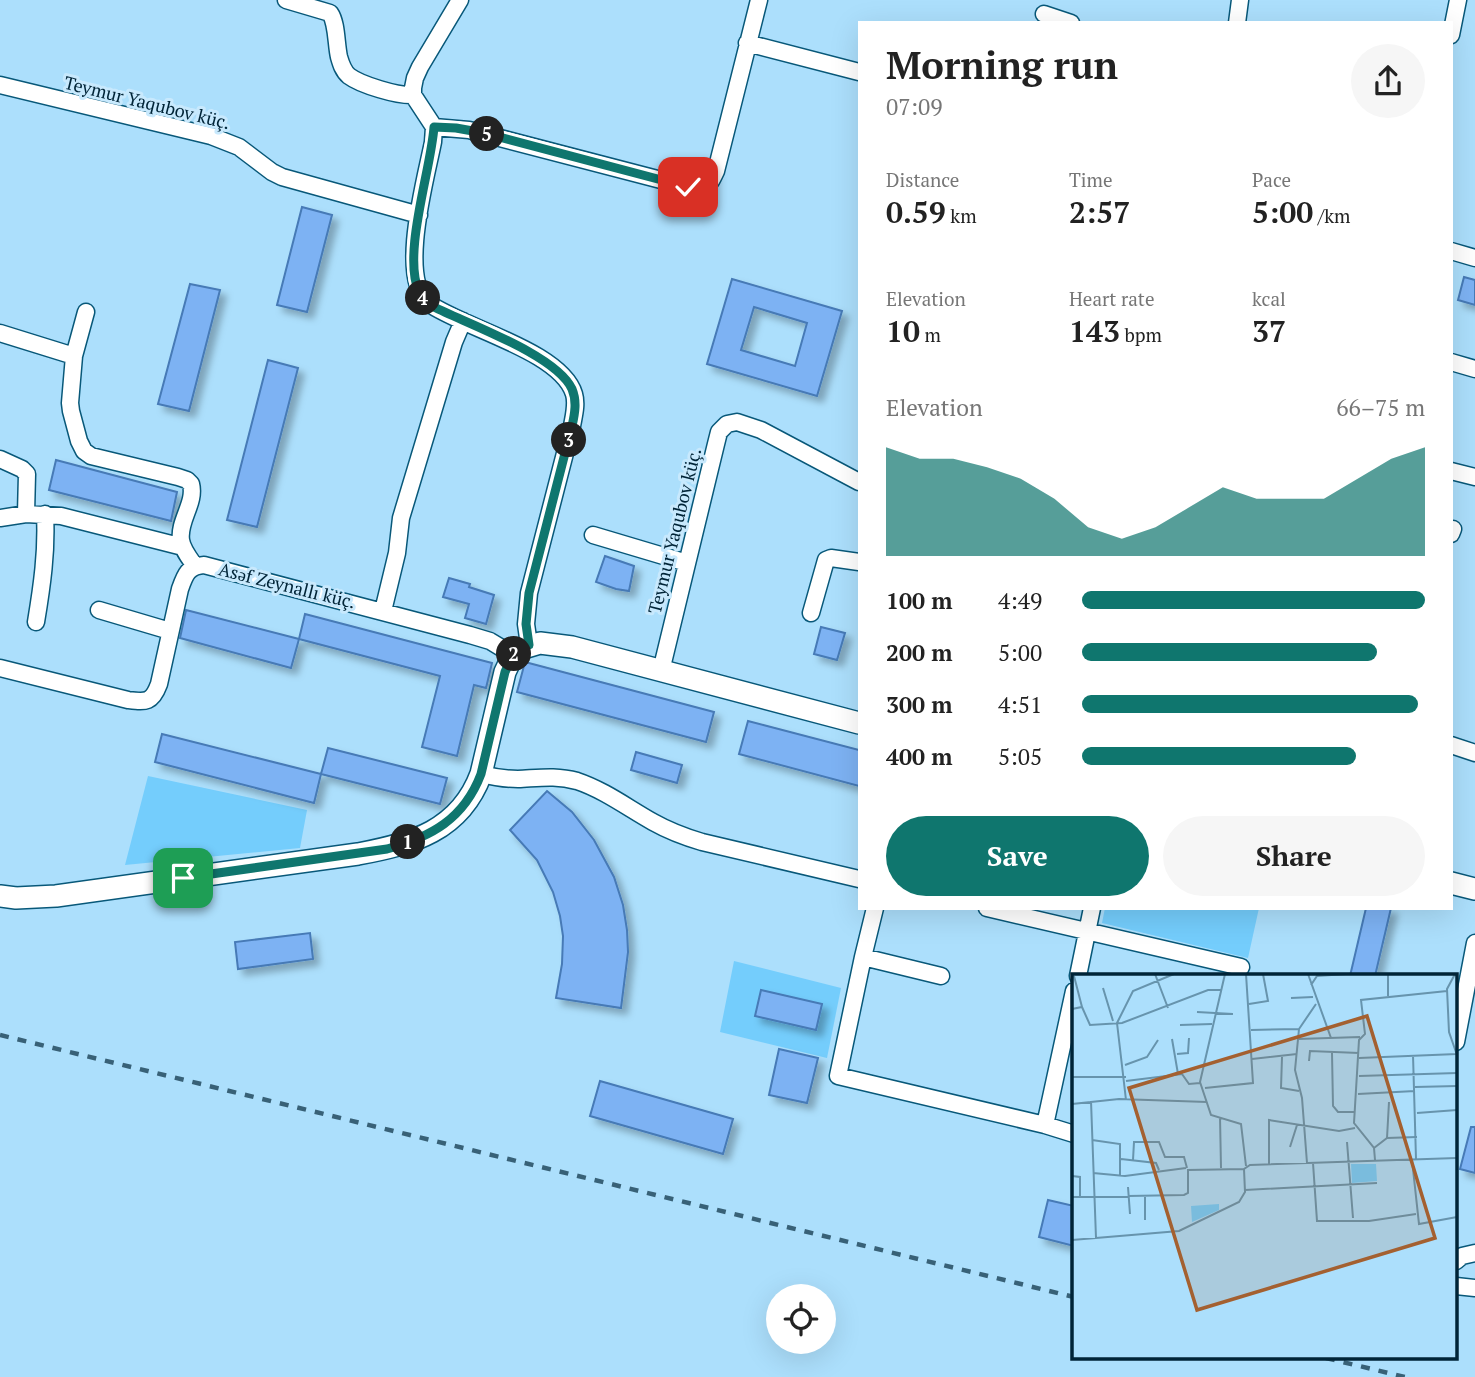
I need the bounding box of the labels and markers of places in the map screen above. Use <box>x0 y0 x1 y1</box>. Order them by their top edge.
pin: 5 <box>470 116 504 152</box>
pin <box>658 157 718 217</box>
pin: 4 <box>406 280 440 316</box>
pin: 3 <box>552 422 586 458</box>
pin: 2 <box>496 636 532 672</box>
pin: 1 <box>390 824 426 860</box>
pin <box>153 848 213 908</box>

